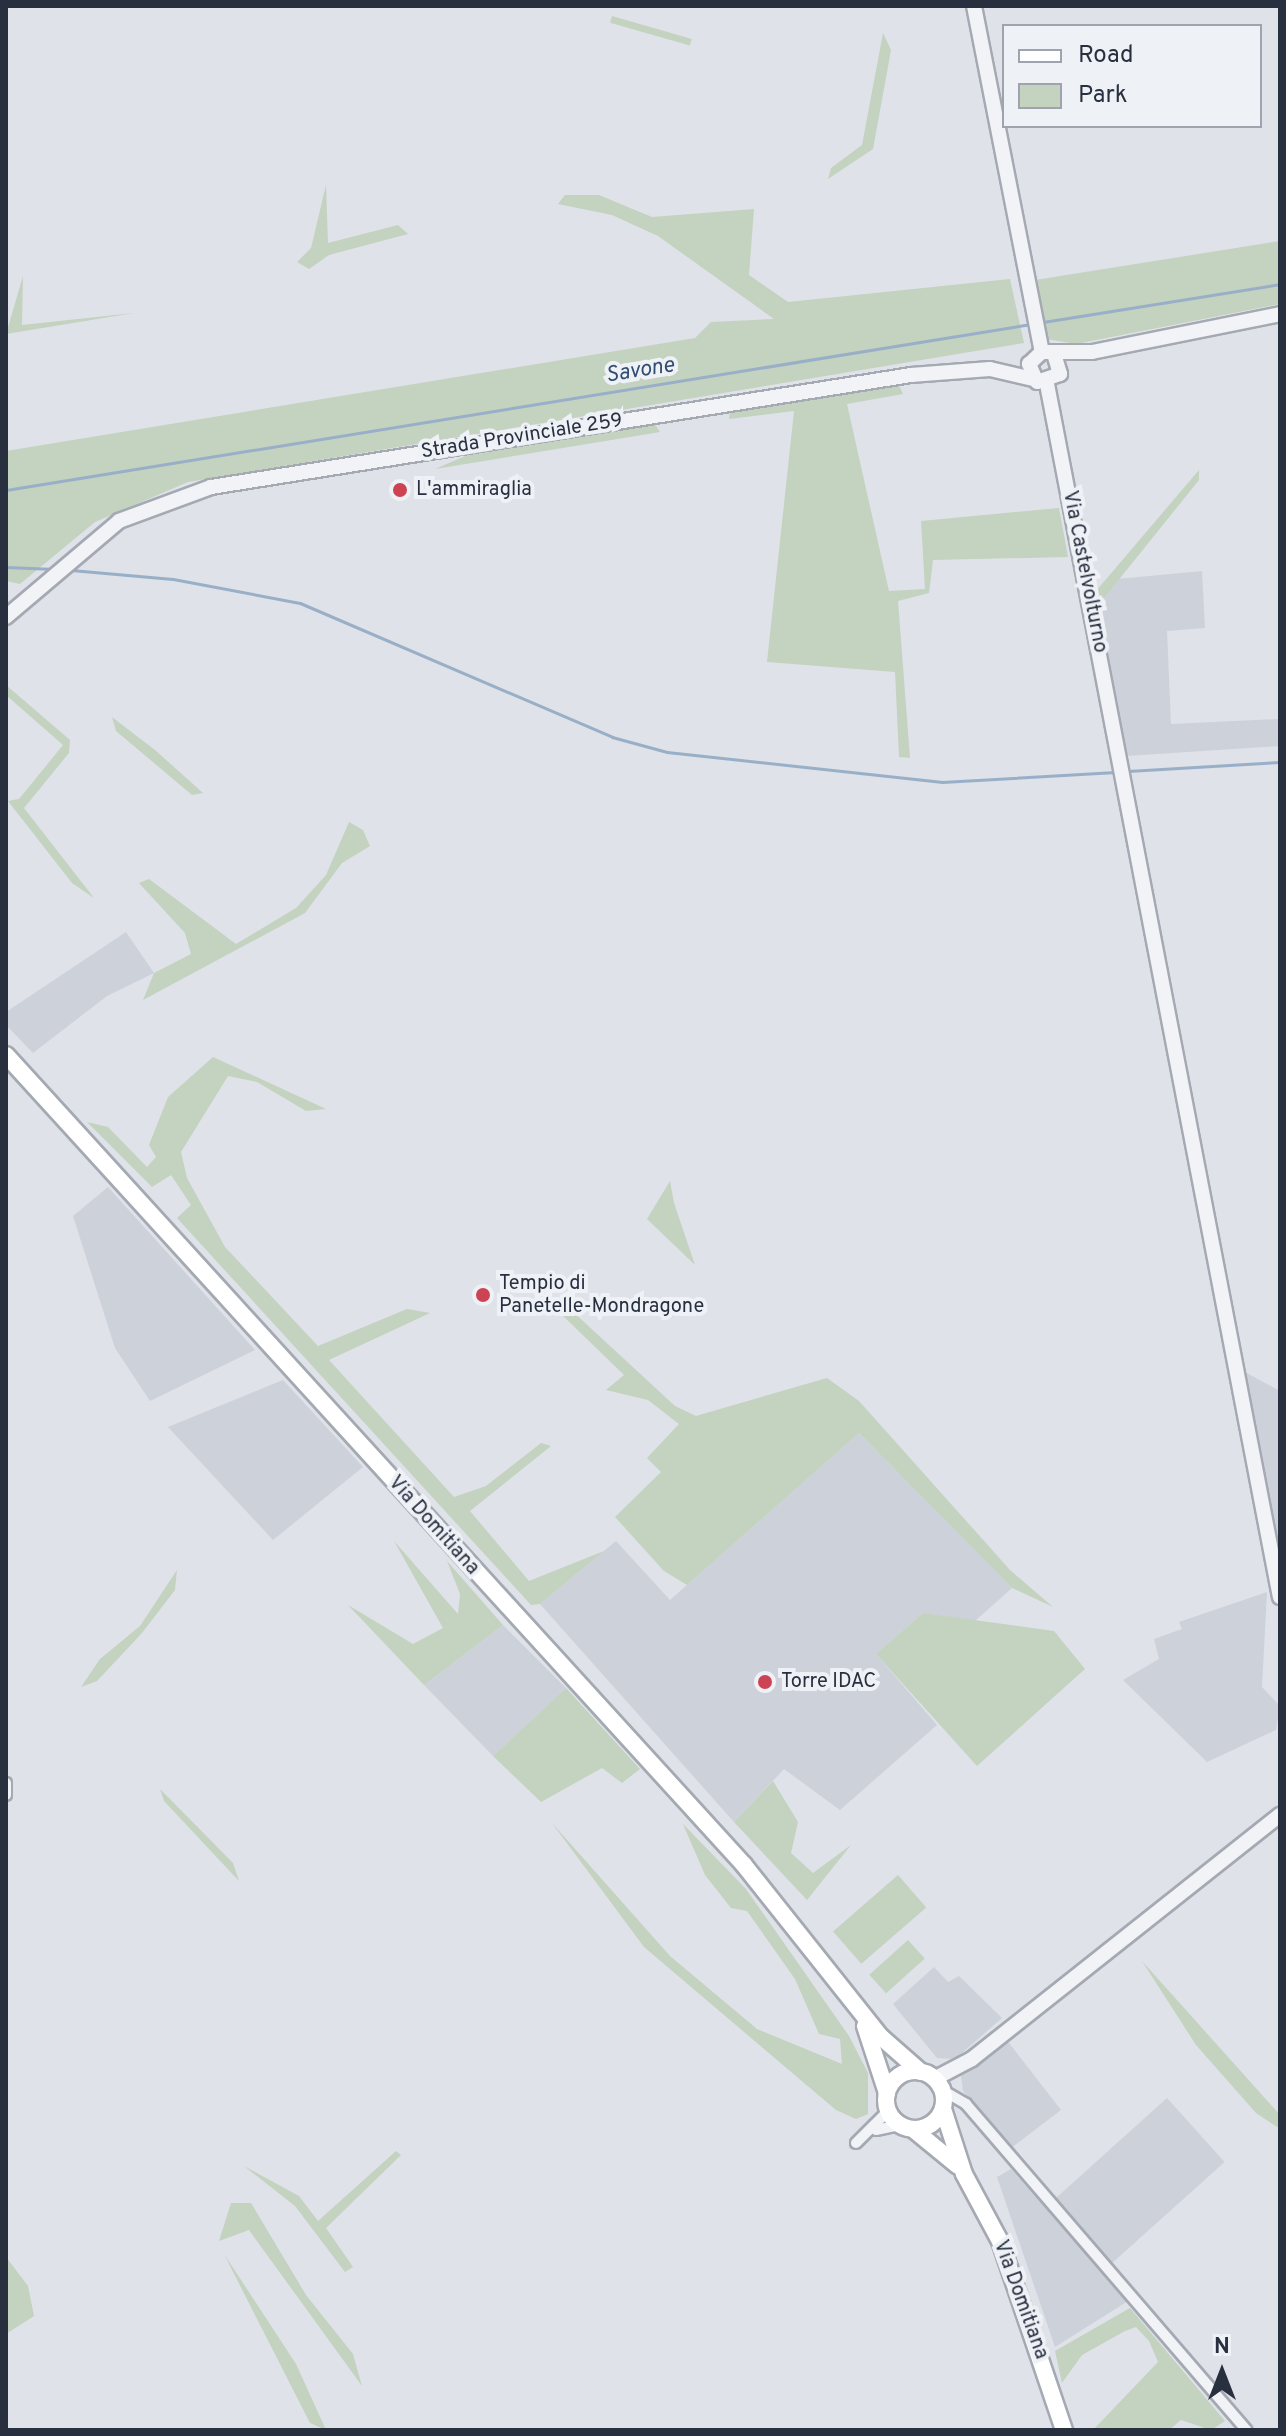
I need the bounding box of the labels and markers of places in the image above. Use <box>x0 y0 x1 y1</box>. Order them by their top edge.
place label: L'ammiraglia <box>416 478 532 502</box>
marker: L'ammiraglia <box>391 481 409 499</box>
place label: Tempio di Panetelle-Mondragone <box>499 1272 704 1319</box>
marker: Tempio di Panetelle-Mondragone <box>474 1286 492 1304</box>
place label: Torre IDAC <box>781 1670 876 1694</box>
marker: Torre IDAC <box>756 1673 774 1691</box>

